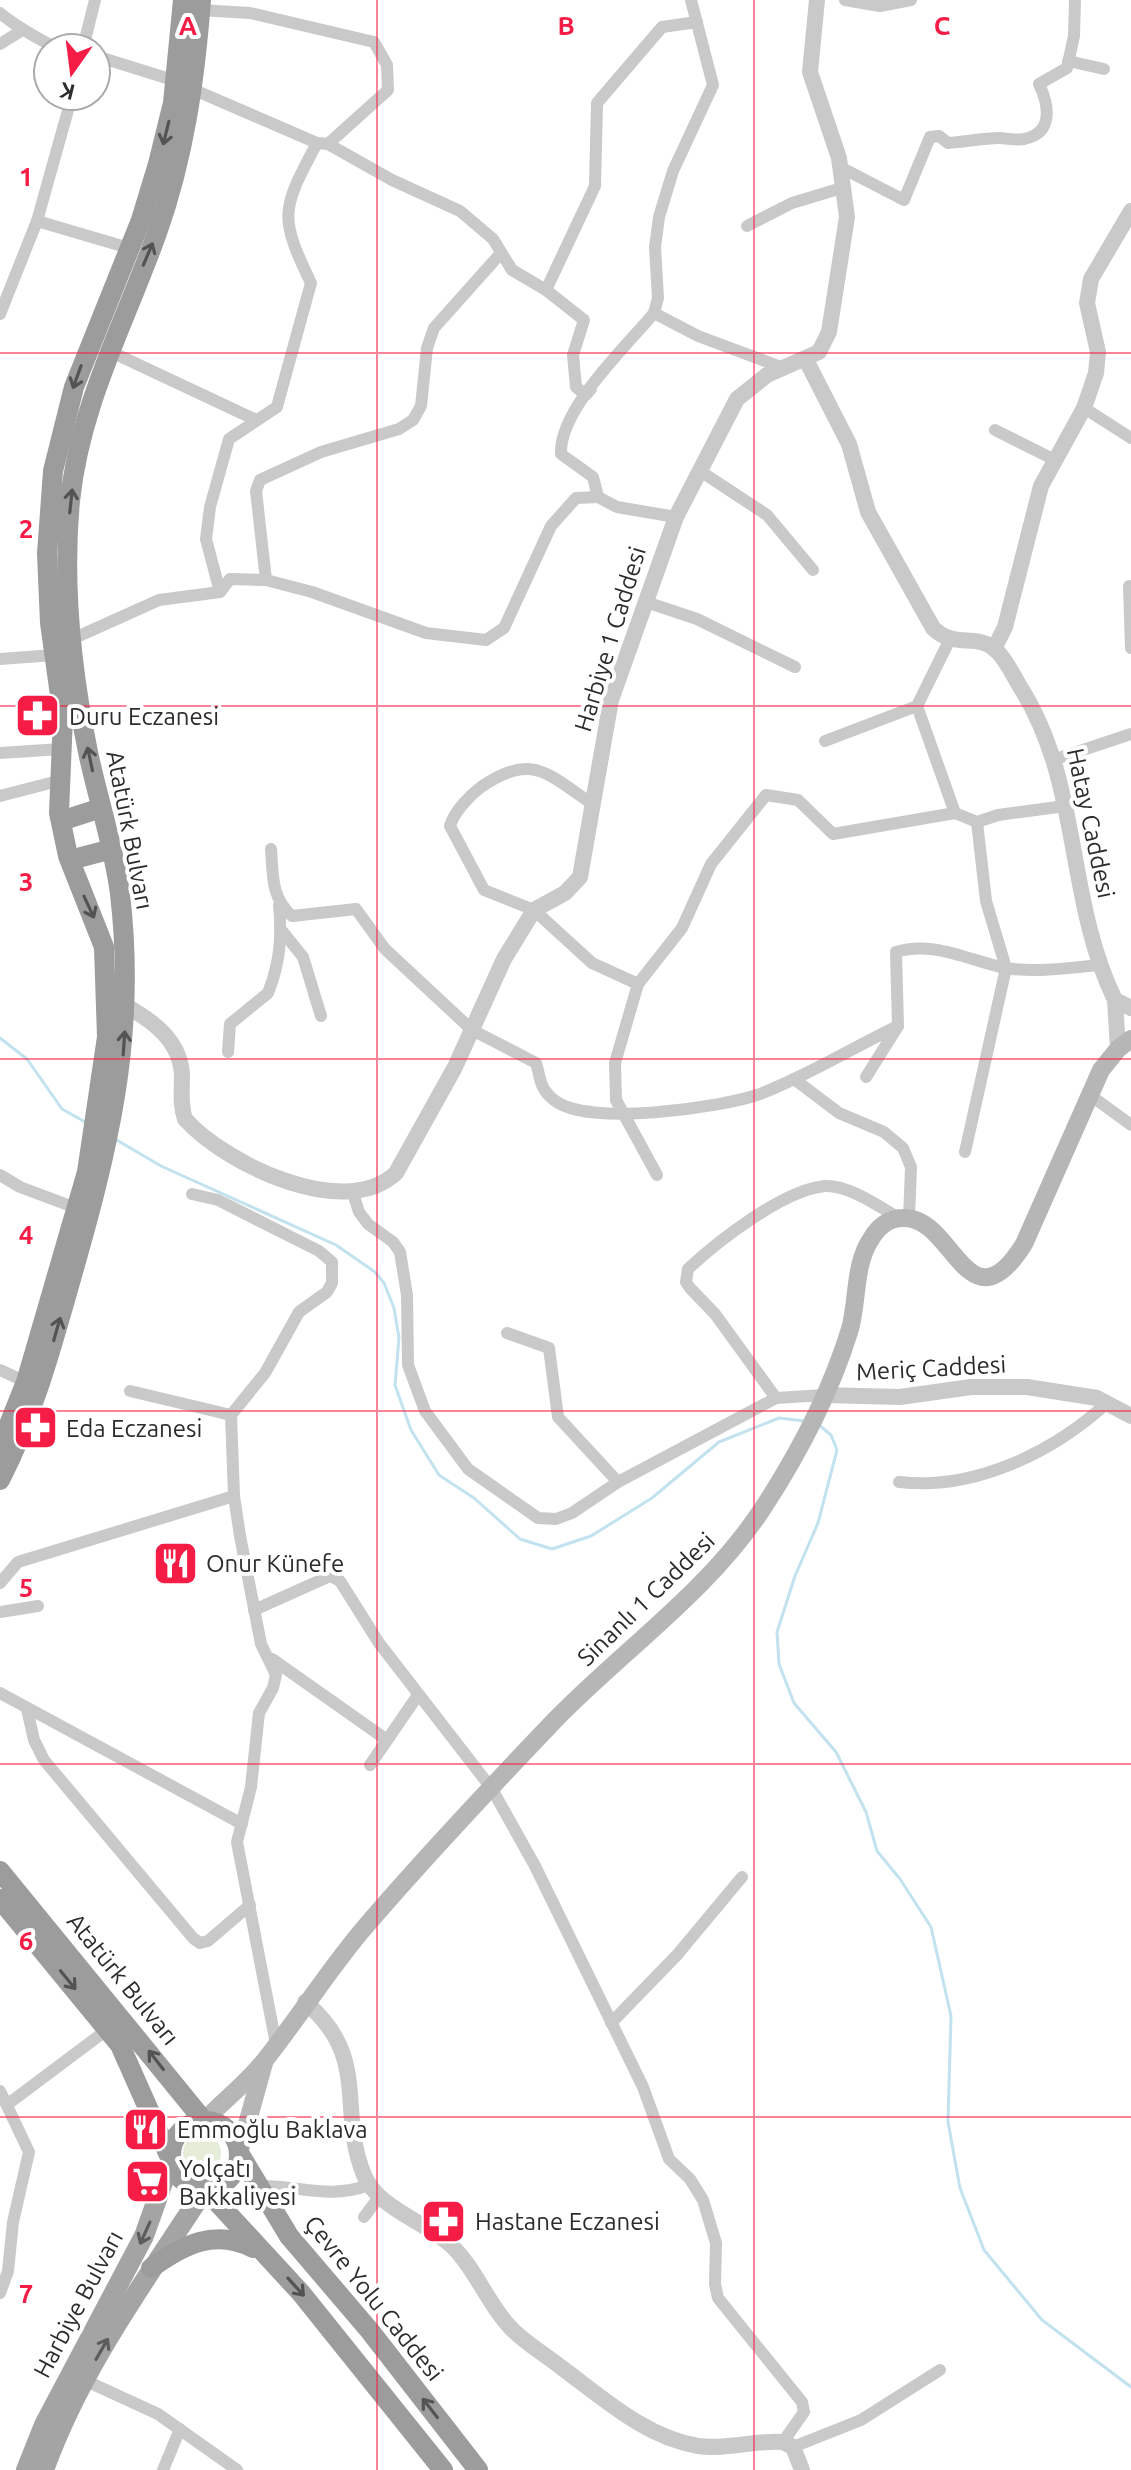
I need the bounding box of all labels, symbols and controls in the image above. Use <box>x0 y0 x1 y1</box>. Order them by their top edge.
text: A <box>179 11 198 40</box>
text: B <box>557 11 575 40</box>
text: C <box>934 11 951 40</box>
north arrow <box>32 32 112 112</box>
text: K <box>57 78 77 106</box>
one-way arrow <box>157 119 172 145</box>
text: 1 <box>19 162 33 191</box>
one-way arrow <box>142 242 157 267</box>
one-way arrow <box>69 364 84 389</box>
one-way arrow <box>63 488 78 515</box>
text: 2 <box>19 514 33 543</box>
street label: Harbiye 1 Caddesi <box>569 543 651 735</box>
pharmacy icon: Duru Eczanesi <box>14 692 62 740</box>
place label: Duru Eczanesi <box>69 703 219 730</box>
one-way arrow <box>82 746 97 772</box>
street label: Hatay Caddesi <box>1062 746 1120 900</box>
street label: Atatürk Bulvarı <box>101 748 159 912</box>
text: 3 <box>19 867 33 896</box>
one-way arrow <box>82 894 97 918</box>
one-way arrow <box>117 1030 132 1057</box>
text: 4 <box>19 1220 33 1249</box>
one-way arrow <box>50 1317 65 1343</box>
street label: Meriç Caddesi <box>855 1351 1007 1385</box>
pharmacy icon: Eda Eczanesi <box>11 1404 59 1452</box>
place label: Eda Eczanesi <box>66 1415 202 1442</box>
street label: Sinanlı 1 Caddesi <box>572 1527 720 1671</box>
restaurant icon: Onur Künefe <box>151 1539 199 1587</box>
place label: Onur Künefe <box>206 1550 344 1577</box>
text: 5 <box>19 1573 33 1602</box>
street label: Atatürk Bulvarı <box>62 1908 184 2050</box>
text: 6 <box>19 1926 33 1955</box>
one-way arrow <box>60 1969 77 1990</box>
one-way arrow <box>147 2050 164 2071</box>
restaurant icon: Emmoğlu Baklava <box>122 2105 170 2153</box>
place label: Emmoğlu Baklava <box>177 2116 368 2143</box>
place label: Yolçatı Bakkaliyesi <box>179 2155 296 2210</box>
supermarket icon: Yolçatı Bakkaliyesi <box>124 2158 172 2206</box>
pharmacy icon: Hastane Eczanesi <box>420 2197 468 2245</box>
place label: Hastane Eczanesi <box>475 2208 660 2235</box>
street label: Çevre Yolu Caddesi <box>299 2210 449 2386</box>
one-way arrow <box>136 2220 151 2245</box>
street label: Harbiye Bulvarı <box>28 2226 128 2382</box>
one-way arrow <box>287 2277 305 2297</box>
text: 7 <box>19 2279 33 2308</box>
one-way arrow <box>94 2338 110 2361</box>
one-way arrow <box>422 2398 439 2419</box>

